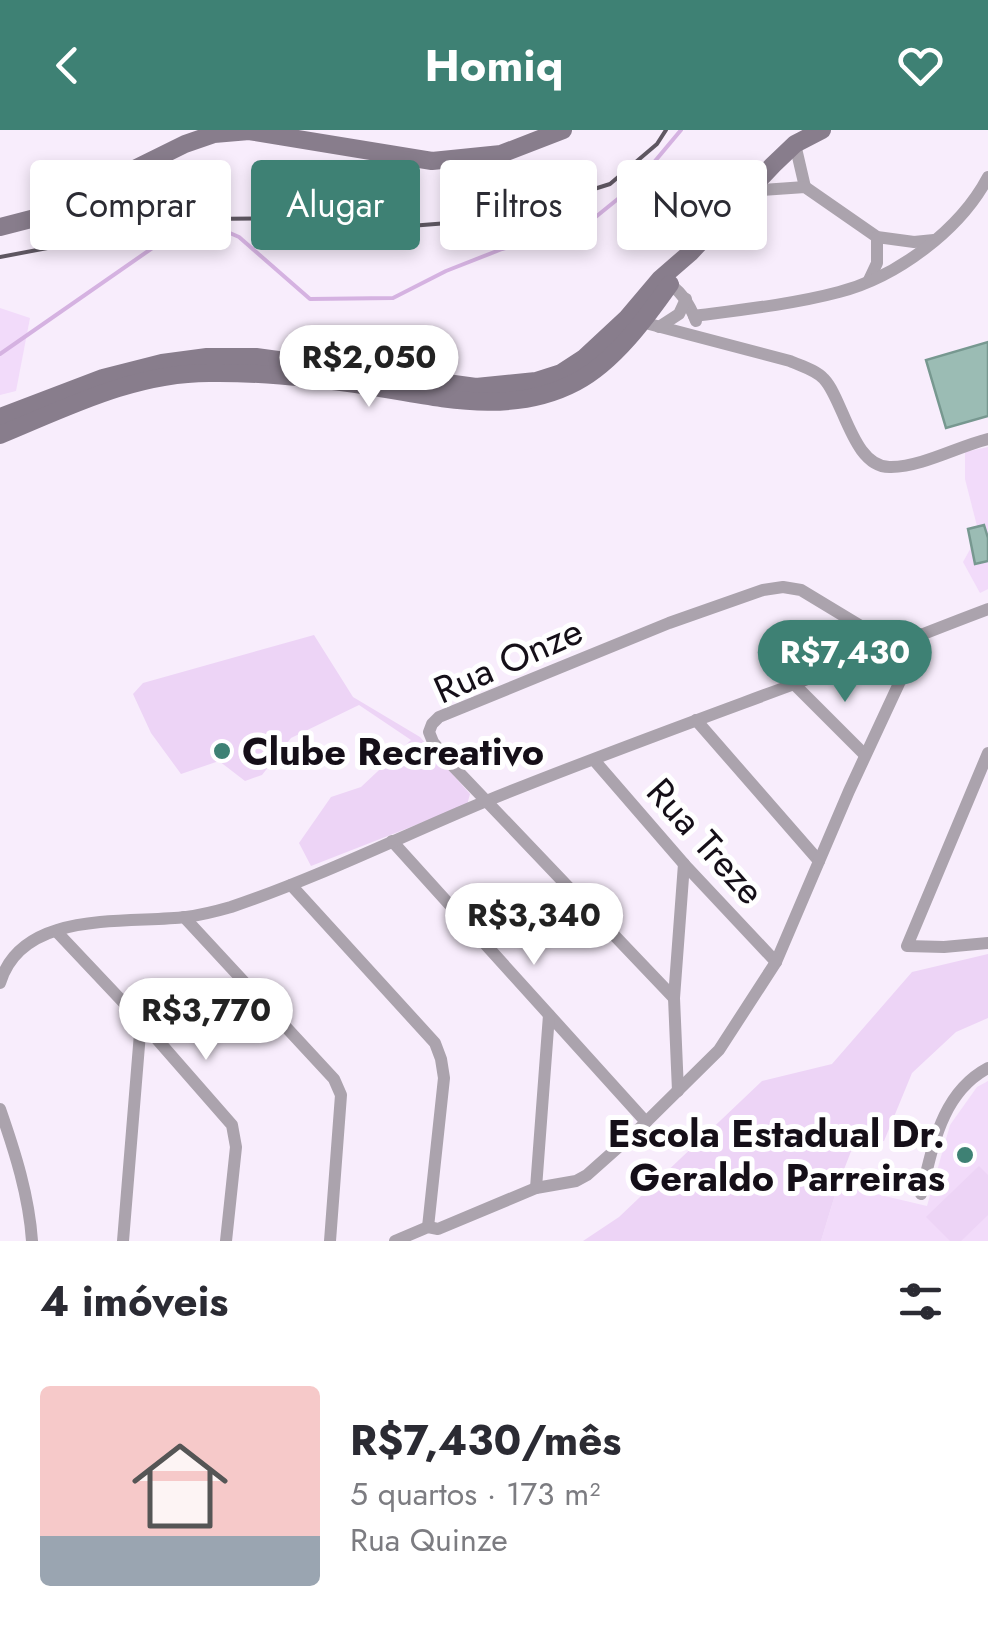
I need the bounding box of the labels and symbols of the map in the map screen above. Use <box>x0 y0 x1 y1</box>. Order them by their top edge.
pin: R$2,050 <box>277 325 461 410</box>
street label: Rua Onze <box>425 603 591 717</box>
pin: R$7,430 <box>753 620 937 705</box>
place label: Clube Recreativo <box>242 724 544 779</box>
marker: Clube Recreativo <box>211 740 233 762</box>
street label: Rua Treze <box>634 766 778 916</box>
pin: R$3,340 <box>442 883 626 968</box>
pin: R$3,770 <box>114 978 298 1063</box>
place label: Escola Estadual Dr. Geraldo Parreiras <box>608 1106 945 1205</box>
marker: Escola Estadual Dr. Geraldo Parreiras <box>954 1144 976 1166</box>

